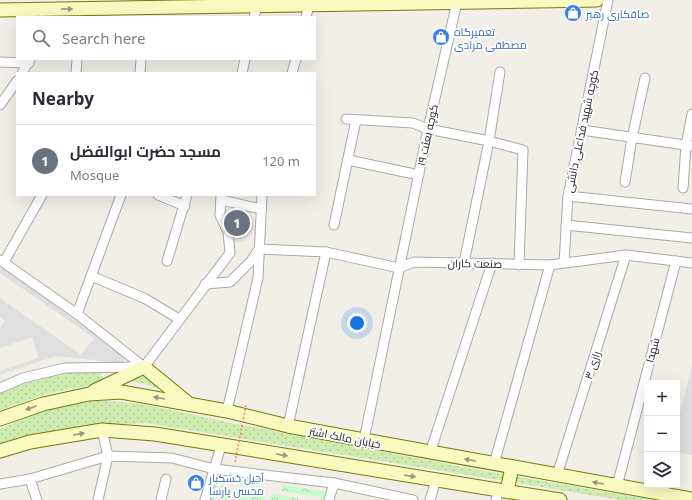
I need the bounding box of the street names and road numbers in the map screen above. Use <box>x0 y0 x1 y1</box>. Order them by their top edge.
street label: کوچه شهید فداعلی دانشی <box>561 68 601 194</box>
street label: کوچه بعثت ۱۹ <box>413 103 441 167</box>
street label: صنعت کاران <box>448 255 502 271</box>
street label: شهدا <box>641 336 663 364</box>
street label: رازی ۳ <box>580 349 604 381</box>
street label: خیابان مالک اشتر <box>307 423 382 451</box>

